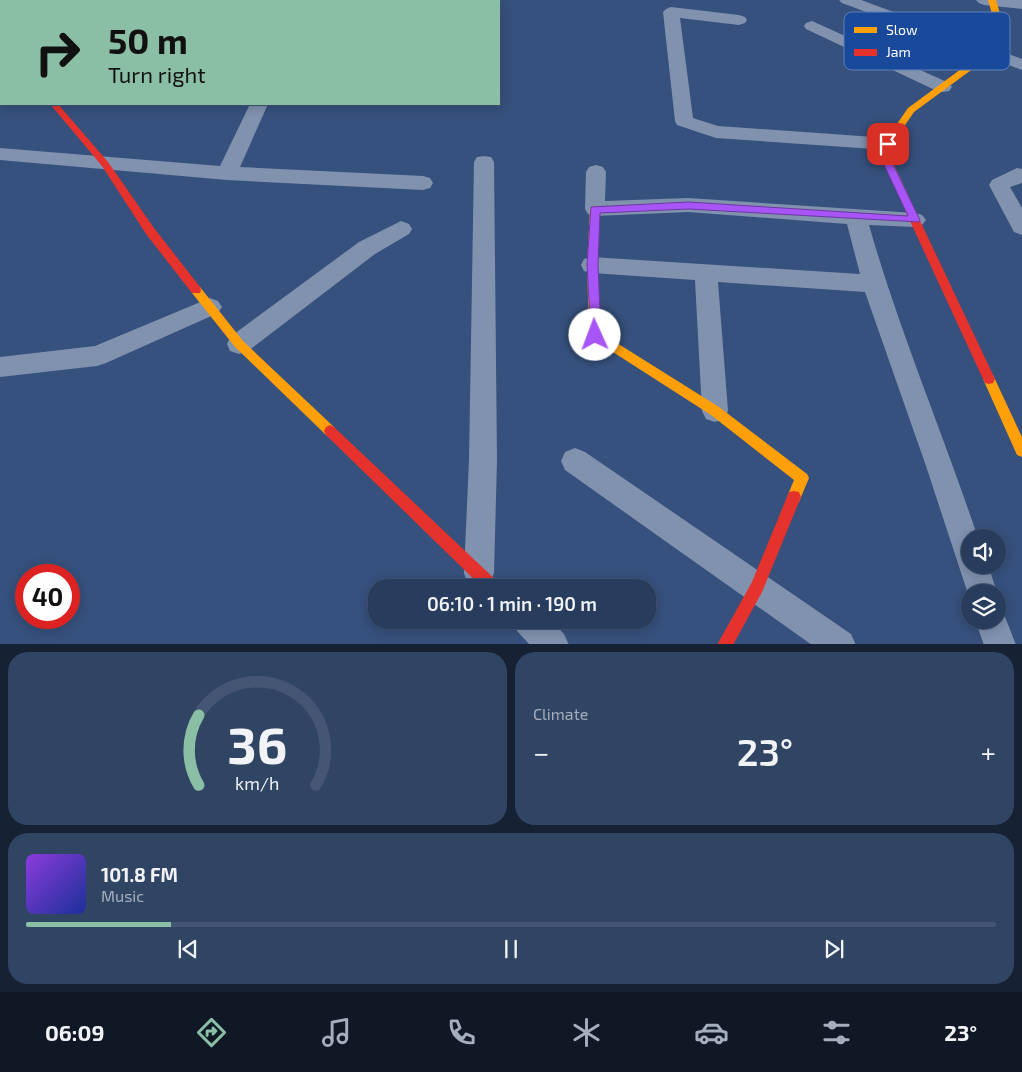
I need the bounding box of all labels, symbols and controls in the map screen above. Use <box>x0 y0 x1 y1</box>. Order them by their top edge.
legend <box>844 12 1010 70</box>
text: 50 m <box>108 19 188 61</box>
icon: right <box>25 20 90 85</box>
text: Slow <box>886 21 918 38</box>
text: Jam <box>886 43 911 60</box>
text: Turn right <box>108 61 206 87</box>
pin <box>867 123 909 165</box>
icon: arrive <box>874 130 902 158</box>
position arrow <box>568 308 620 360</box>
map controls <box>961 529 1006 629</box>
button: sound <box>961 529 1006 574</box>
speed limit sign: 40 <box>15 564 80 629</box>
button: layers <box>961 584 1006 629</box>
text: 06:10 · 1 min · 190 m <box>427 592 597 615</box>
text: Climate <box>533 704 588 723</box>
text: 36 <box>227 712 288 774</box>
text: 23° <box>737 728 793 774</box>
text: − <box>533 735 549 769</box>
text: + <box>981 735 996 769</box>
text: km/h <box>235 772 280 794</box>
text: 101.8 FM <box>101 863 178 886</box>
text: Music <box>101 886 144 905</box>
icon: previous <box>174 935 202 963</box>
icon: pause <box>497 935 525 963</box>
icon: next <box>820 935 848 963</box>
icon: directions <box>194 1015 229 1050</box>
icon: music <box>319 1015 354 1050</box>
icon: phone <box>444 1015 479 1050</box>
icon: climate <box>569 1015 604 1050</box>
icon: car <box>694 1015 729 1050</box>
icon: filters <box>819 1015 854 1050</box>
text: 06:09 <box>45 1019 104 1045</box>
text: 23° <box>944 1019 977 1045</box>

